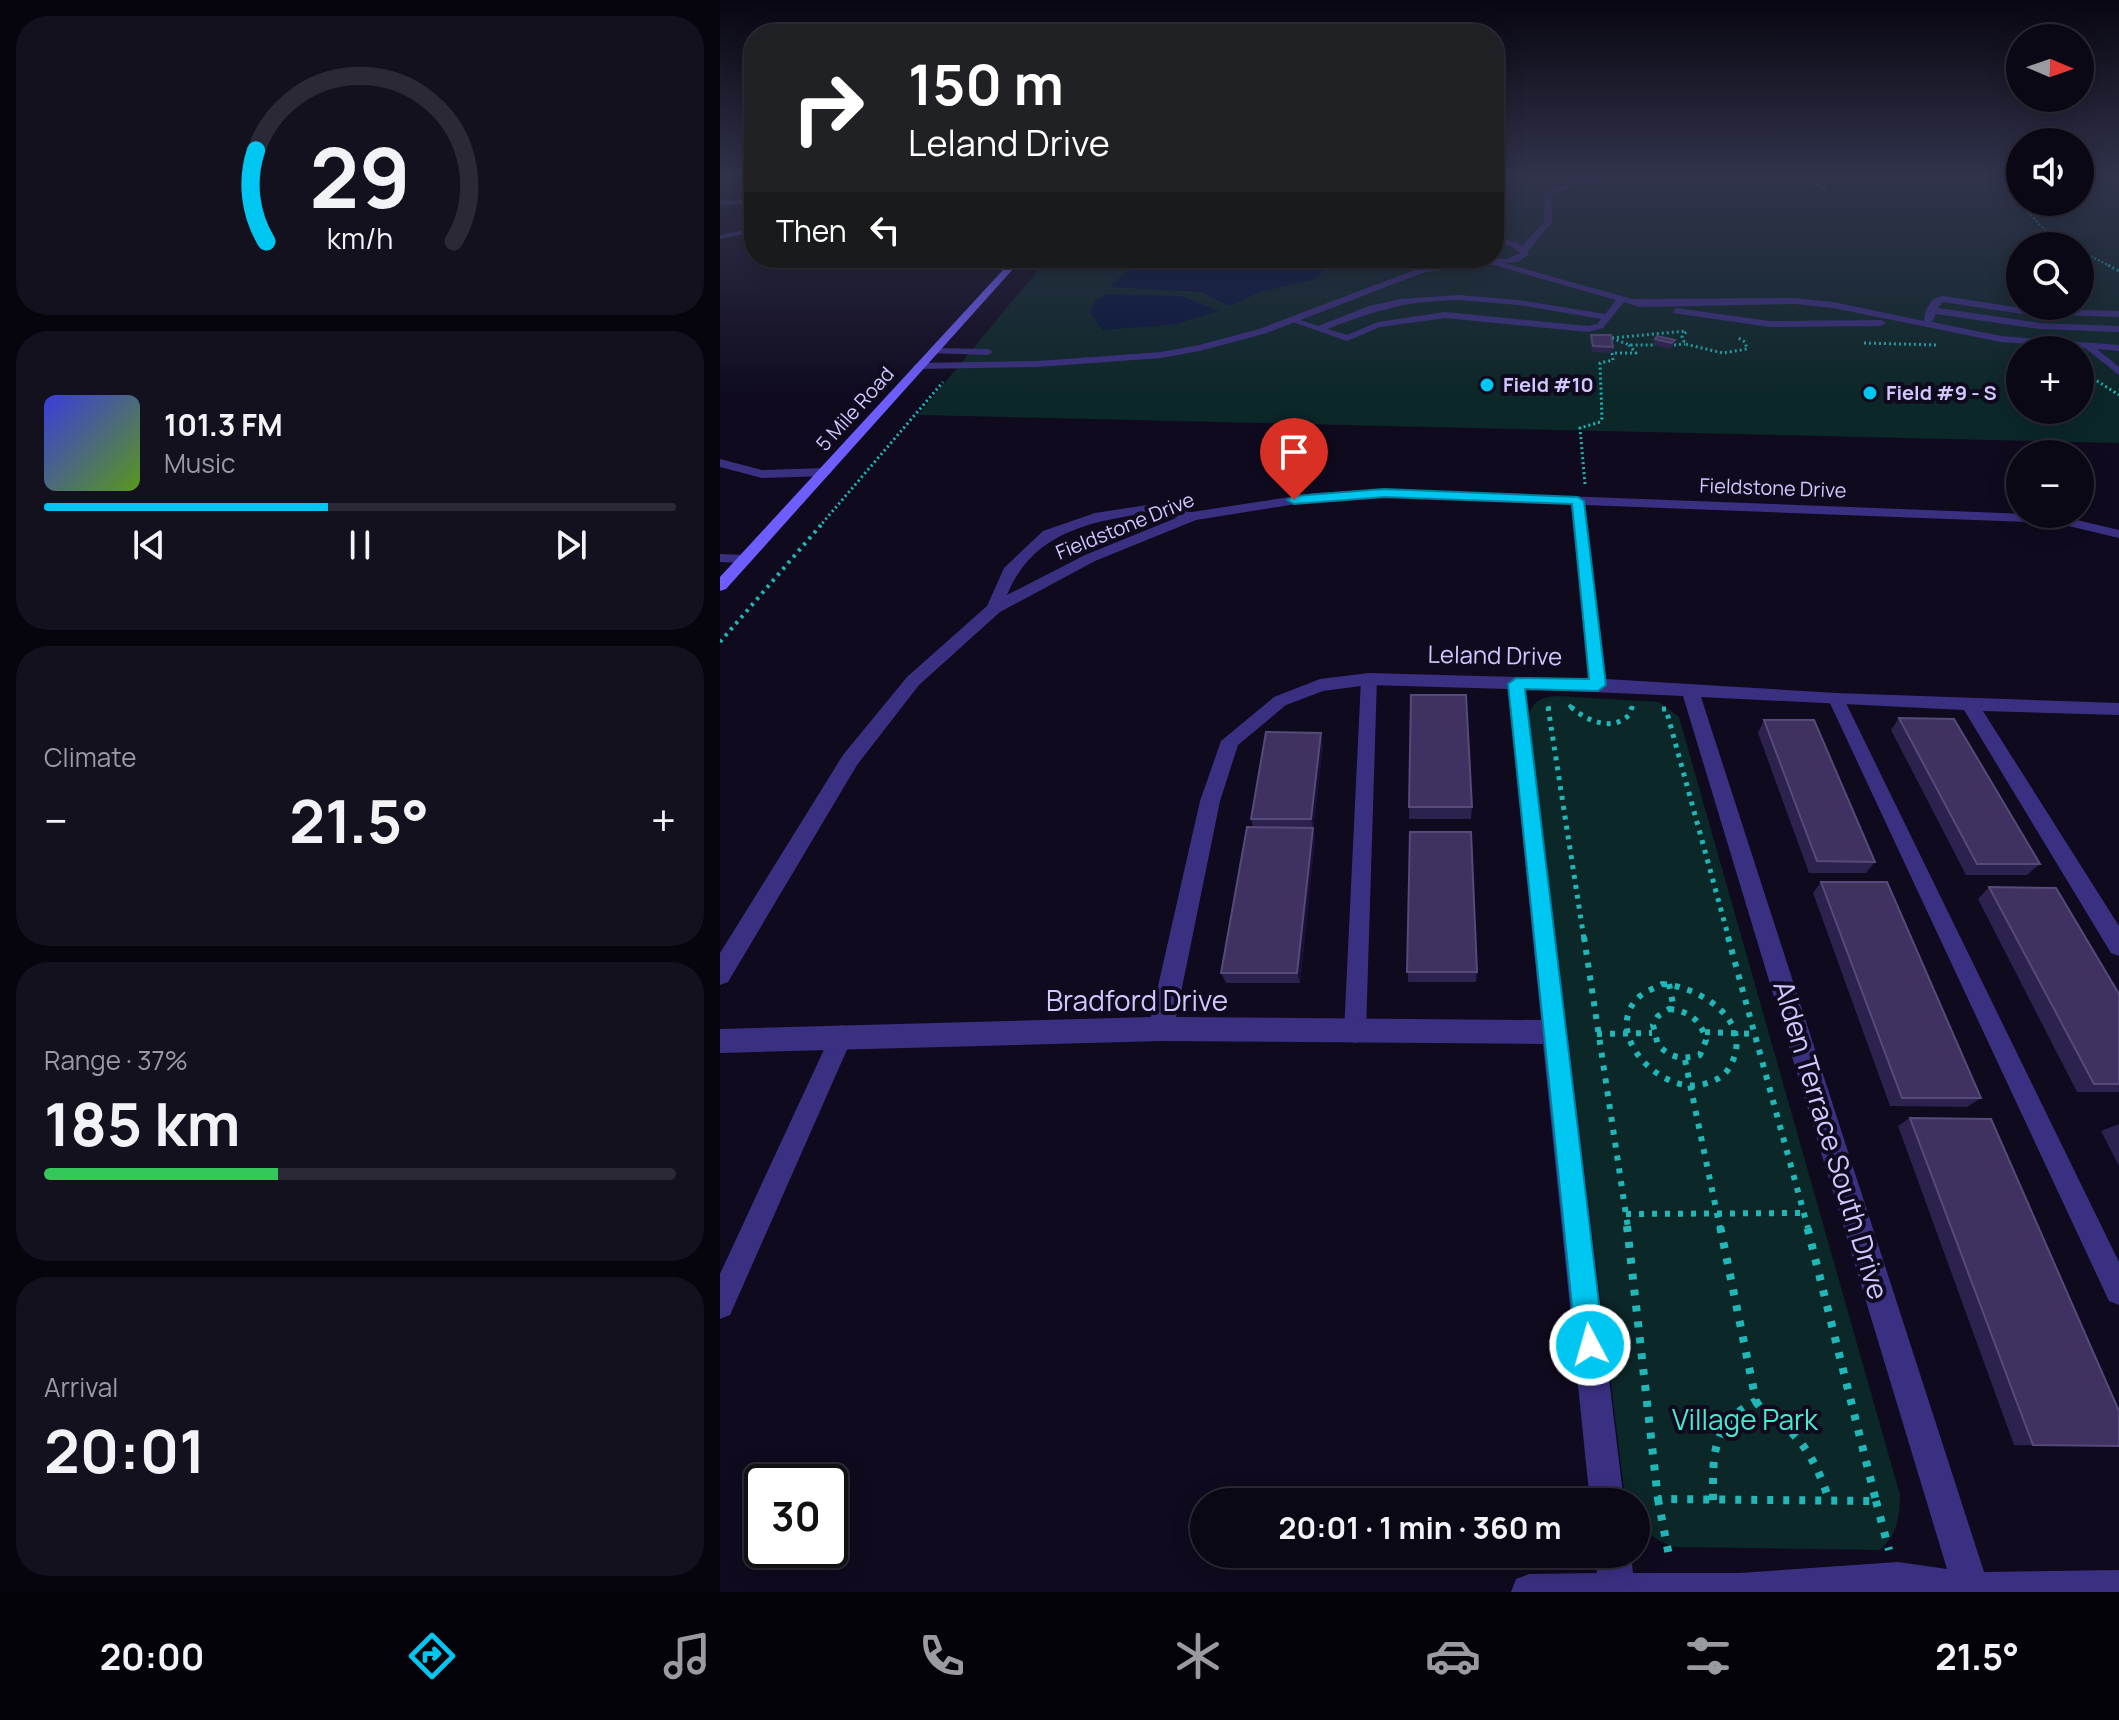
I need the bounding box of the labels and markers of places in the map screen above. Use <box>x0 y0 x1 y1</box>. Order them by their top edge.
place label: Field #10 <box>1503 371 1594 398</box>
marker: Field #10 <box>1478 376 1496 394</box>
place label: Field #9 - S <box>1886 379 1997 406</box>
marker: Field #9 - S <box>1861 384 1879 402</box>
pin <box>1260 418 1328 500</box>

